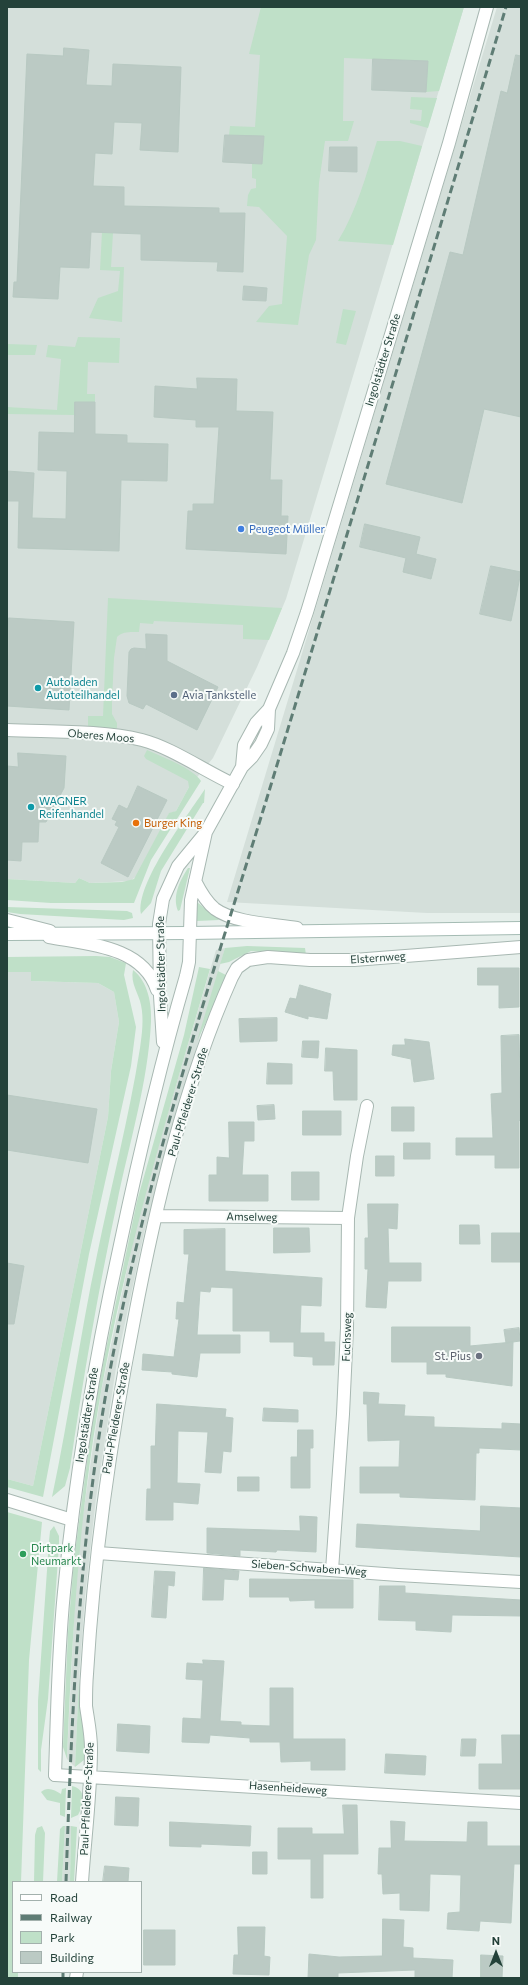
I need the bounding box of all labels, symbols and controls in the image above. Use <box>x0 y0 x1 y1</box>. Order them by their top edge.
street label: Ingolstädter Straße <box>363 312 403 408</box>
place label: Peugeot Müller <box>249 522 325 536</box>
marker: Peugeot Müller <box>236 524 246 534</box>
place label: Autoladen Autoteilhandel <box>46 675 120 701</box>
marker: Autoladen Autoteilhandel <box>33 683 43 693</box>
place label: Avia Tankstelle <box>182 688 256 702</box>
marker: Avia Tankstelle <box>169 690 179 700</box>
street label: Oberes Moos <box>67 727 135 745</box>
place label: WAGNER Reifenhandel <box>39 794 104 820</box>
marker: WAGNER Reifenhandel <box>26 802 36 812</box>
place label: Burger King <box>144 816 202 830</box>
marker: Burger King <box>131 818 141 828</box>
street label: Ingolstädter Straße <box>154 916 168 1012</box>
street label: Elsternweg <box>350 949 406 967</box>
street label: Paul-Pfleiderer-Straße <box>165 1046 211 1158</box>
street label: Amselweg <box>226 1210 278 1224</box>
street label: Fuchsweg <box>340 1312 354 1362</box>
place label: St. Pius <box>435 1349 471 1363</box>
marker: St. Pius <box>474 1351 484 1361</box>
street label: Paul-Pfleiderer-Straße <box>100 1361 132 1475</box>
street label: Ingolstädter Straße <box>73 1366 101 1464</box>
place label: Dirtpark Neumarkt <box>31 1541 81 1567</box>
marker: Dirtpark Neumarkt <box>18 1549 28 1559</box>
street label: Sieben-Schwaben-Weg <box>251 1557 367 1579</box>
street label: Paul-Pfleiderer-Straße <box>77 1742 97 1856</box>
street label: Hasenheideweg <box>248 1779 328 1797</box>
legend <box>12 1881 142 1973</box>
text: Road <box>50 1890 78 1904</box>
text: Railway <box>50 1910 92 1924</box>
text: Park <box>50 1930 75 1944</box>
north arrow <box>476 1933 516 1973</box>
text: N <box>492 1934 500 1947</box>
text: Building <box>50 1950 94 1964</box>

